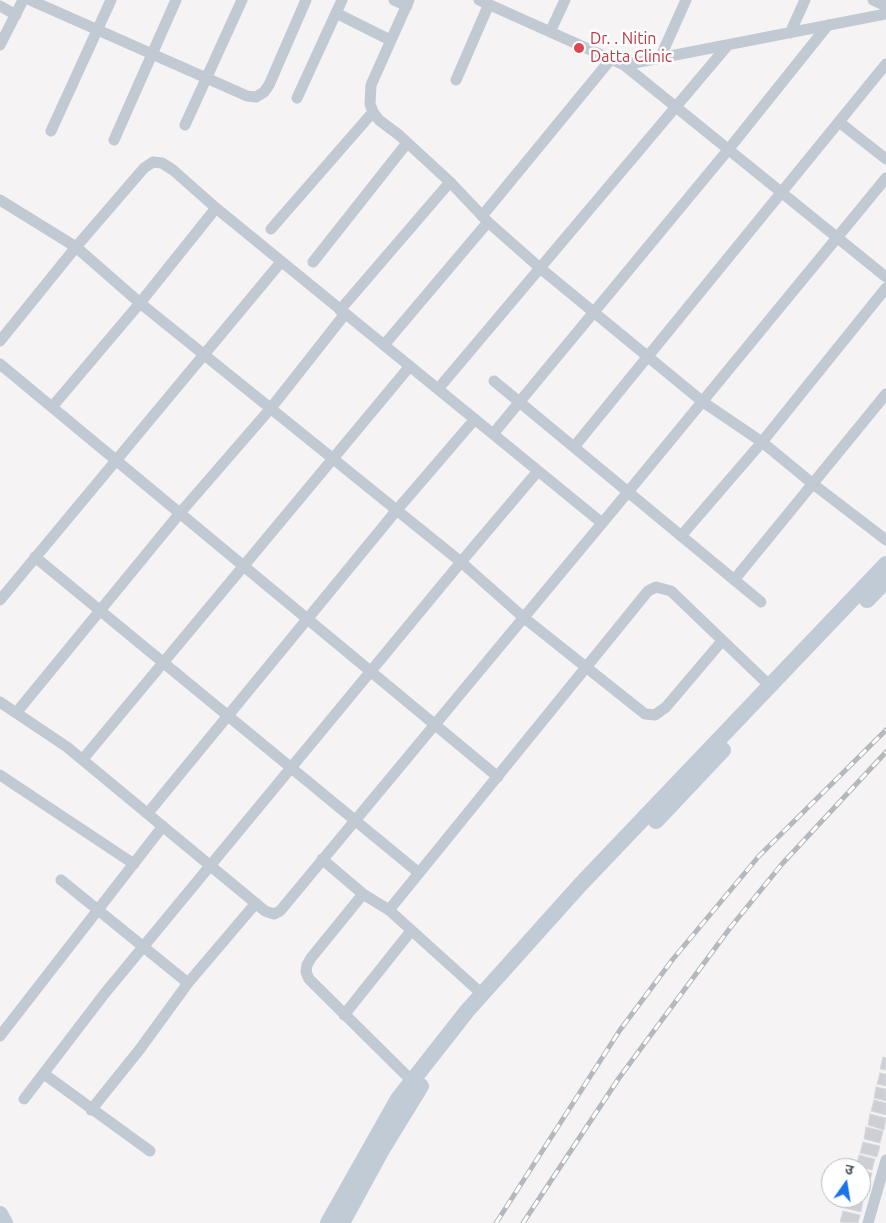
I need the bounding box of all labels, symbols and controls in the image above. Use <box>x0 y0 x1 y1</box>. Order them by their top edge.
place label: Dr. . Nitin Datta Clinic <box>590 29 672 67</box>
marker: Dr. . Nitin Datta Clinic <box>572 41 586 55</box>
north arrow <box>821 1158 871 1208</box>
text: उ <box>843 1161 855 1178</box>

